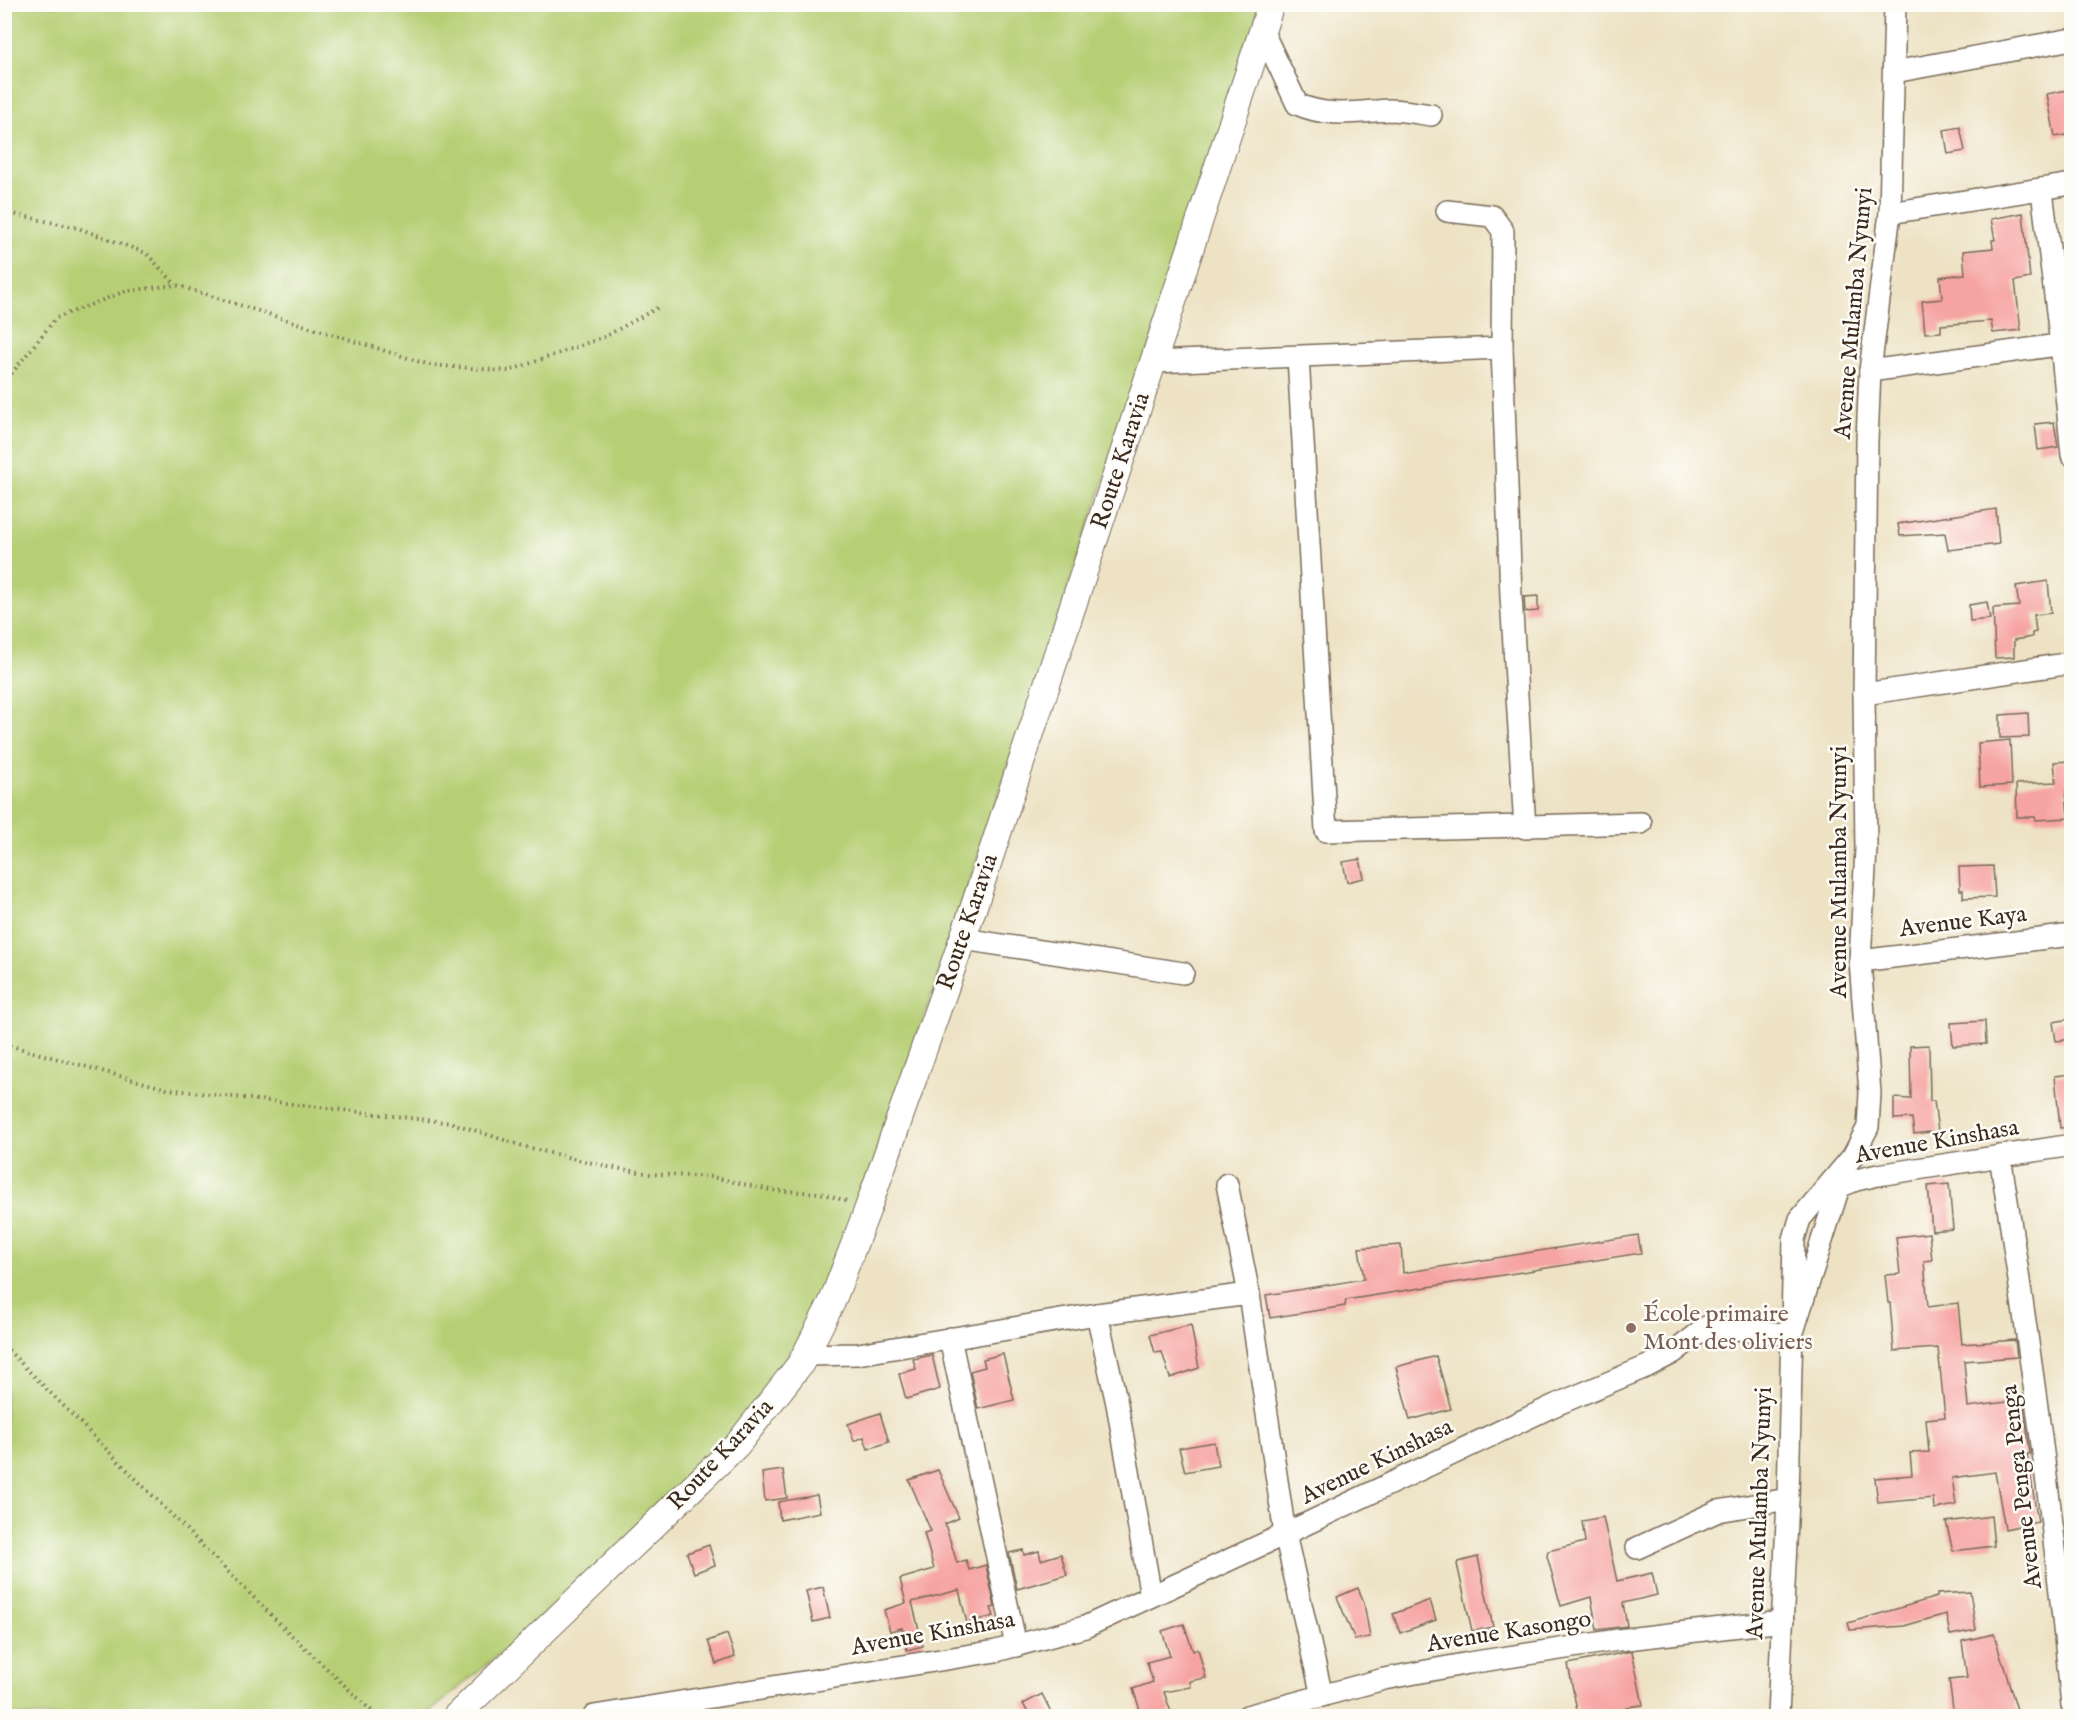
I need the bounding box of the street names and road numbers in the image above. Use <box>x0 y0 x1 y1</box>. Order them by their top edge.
street label: Avenue Mulamba Nyunyi <box>1827 186 1880 441</box>
street label: Route Karavia <box>1084 388 1158 533</box>
street label: Avenue Mulamba Nyunyi <box>1824 746 1855 999</box>
street label: Route Karavia <box>930 849 1006 994</box>
street label: Avenue Kaya <box>1897 899 2029 945</box>
street label: Avenue Kinshasa <box>1852 1112 2022 1172</box>
street label: Avenue Penga Penga <box>1994 1383 2050 1592</box>
street label: Avenue Mulamba Nyunyi <box>1740 1386 1780 1641</box>
street label: Route Karavia <box>661 1392 781 1518</box>
street label: Avenue Kinshasa <box>1295 1412 1459 1513</box>
street label: Avenue Kinshasa <box>848 1604 1018 1664</box>
street label: Avenue Kasongo <box>1423 1604 1594 1660</box>

